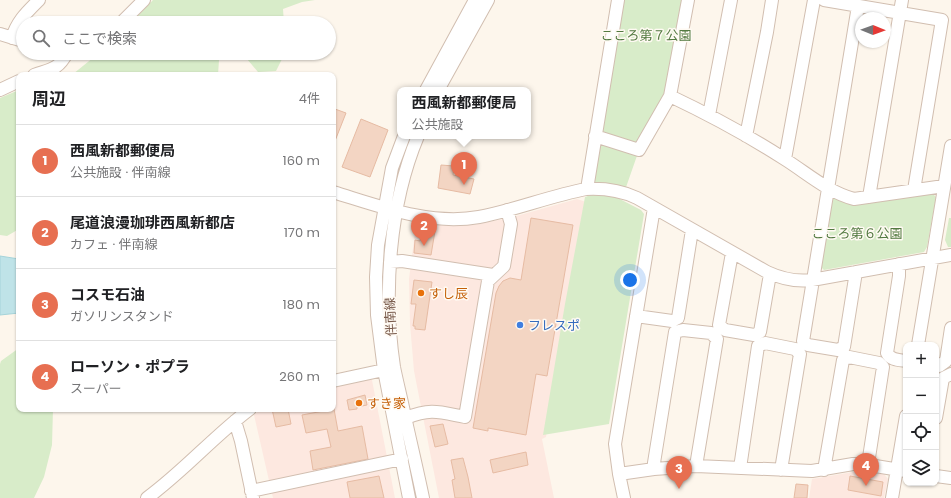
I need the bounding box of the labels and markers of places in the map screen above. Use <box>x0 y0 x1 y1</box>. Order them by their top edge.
pin: 1 <box>451 152 477 185</box>
pin: 2 <box>411 213 437 246</box>
place label: すし辰 <box>429 284 468 303</box>
marker: すし辰 <box>416 288 426 298</box>
place label: フレスポ <box>528 316 580 335</box>
marker: フレスポ <box>515 320 525 330</box>
place label: すき家 <box>367 394 406 413</box>
marker: すき家 <box>354 398 364 408</box>
pin: 4 <box>853 453 879 486</box>
pin: 3 <box>666 456 692 489</box>

